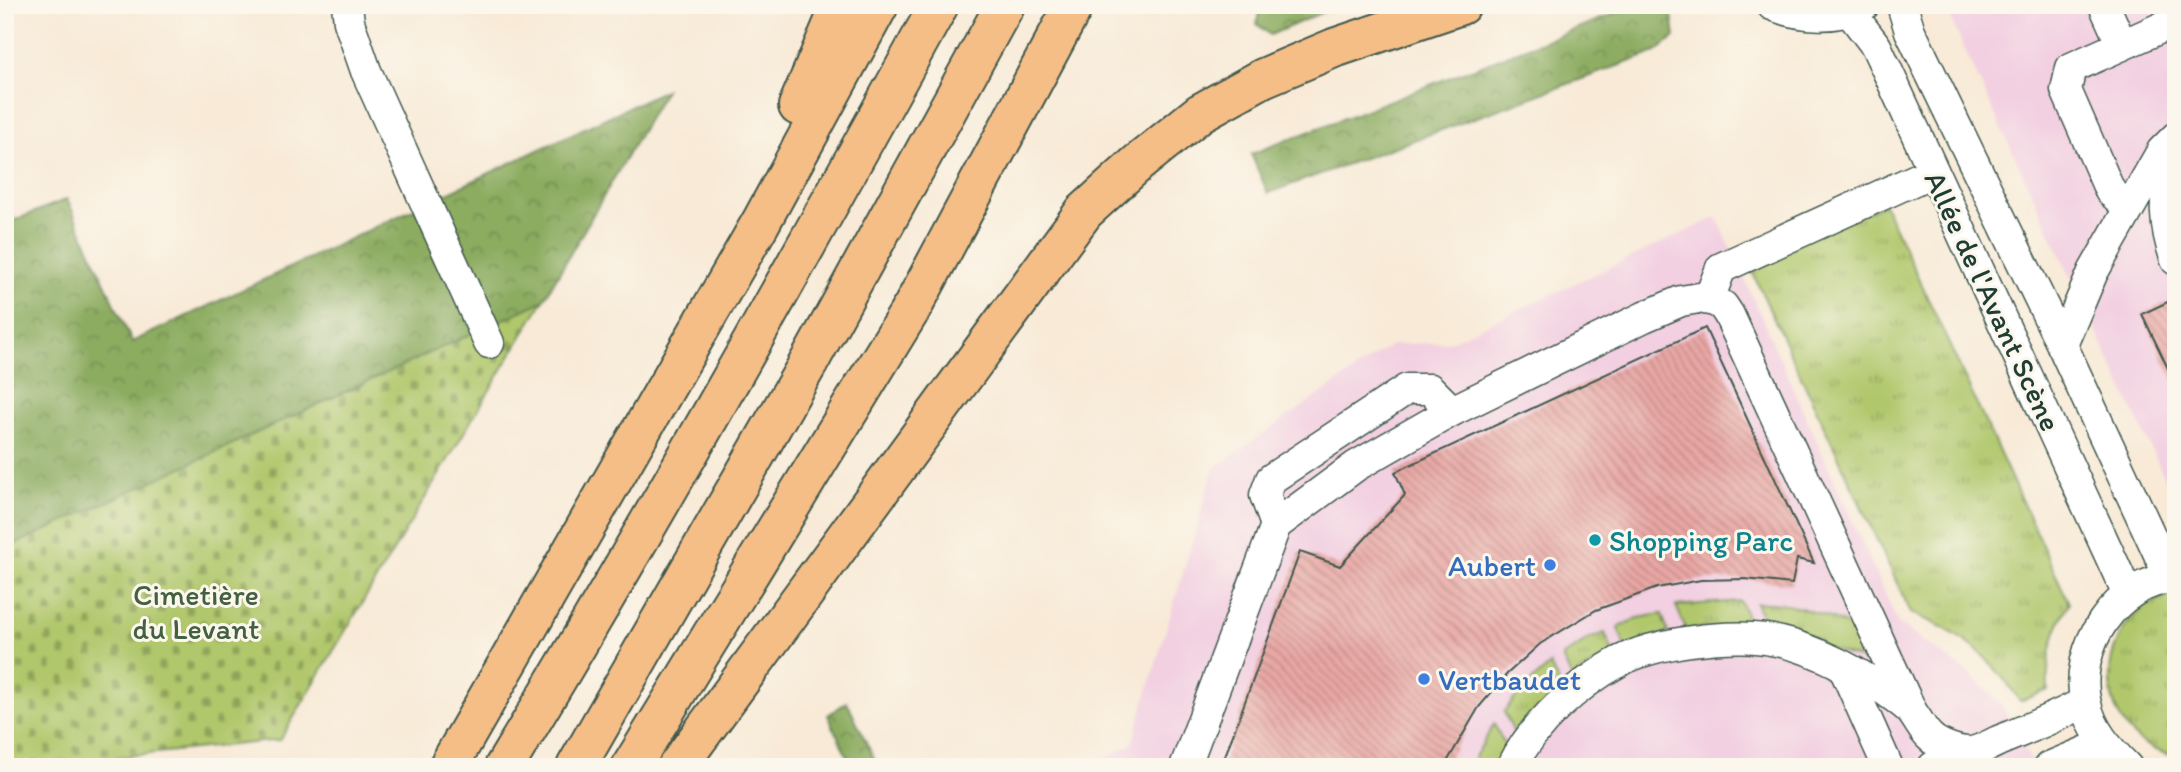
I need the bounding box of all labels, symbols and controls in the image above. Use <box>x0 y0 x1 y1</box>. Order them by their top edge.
street label: Allée de l'Avant Scène <box>1916 165 2070 437</box>
place label: Shopping Parc <box>1609 522 1793 559</box>
marker: Shopping Parc <box>1587 532 1603 548</box>
place label: Aubert <box>1448 547 1536 584</box>
marker: Aubert <box>1542 557 1558 573</box>
park label: Cimetière du Levant <box>132 576 260 647</box>
place label: Vertbaudet <box>1438 661 1581 698</box>
marker: Vertbaudet <box>1416 671 1432 687</box>

